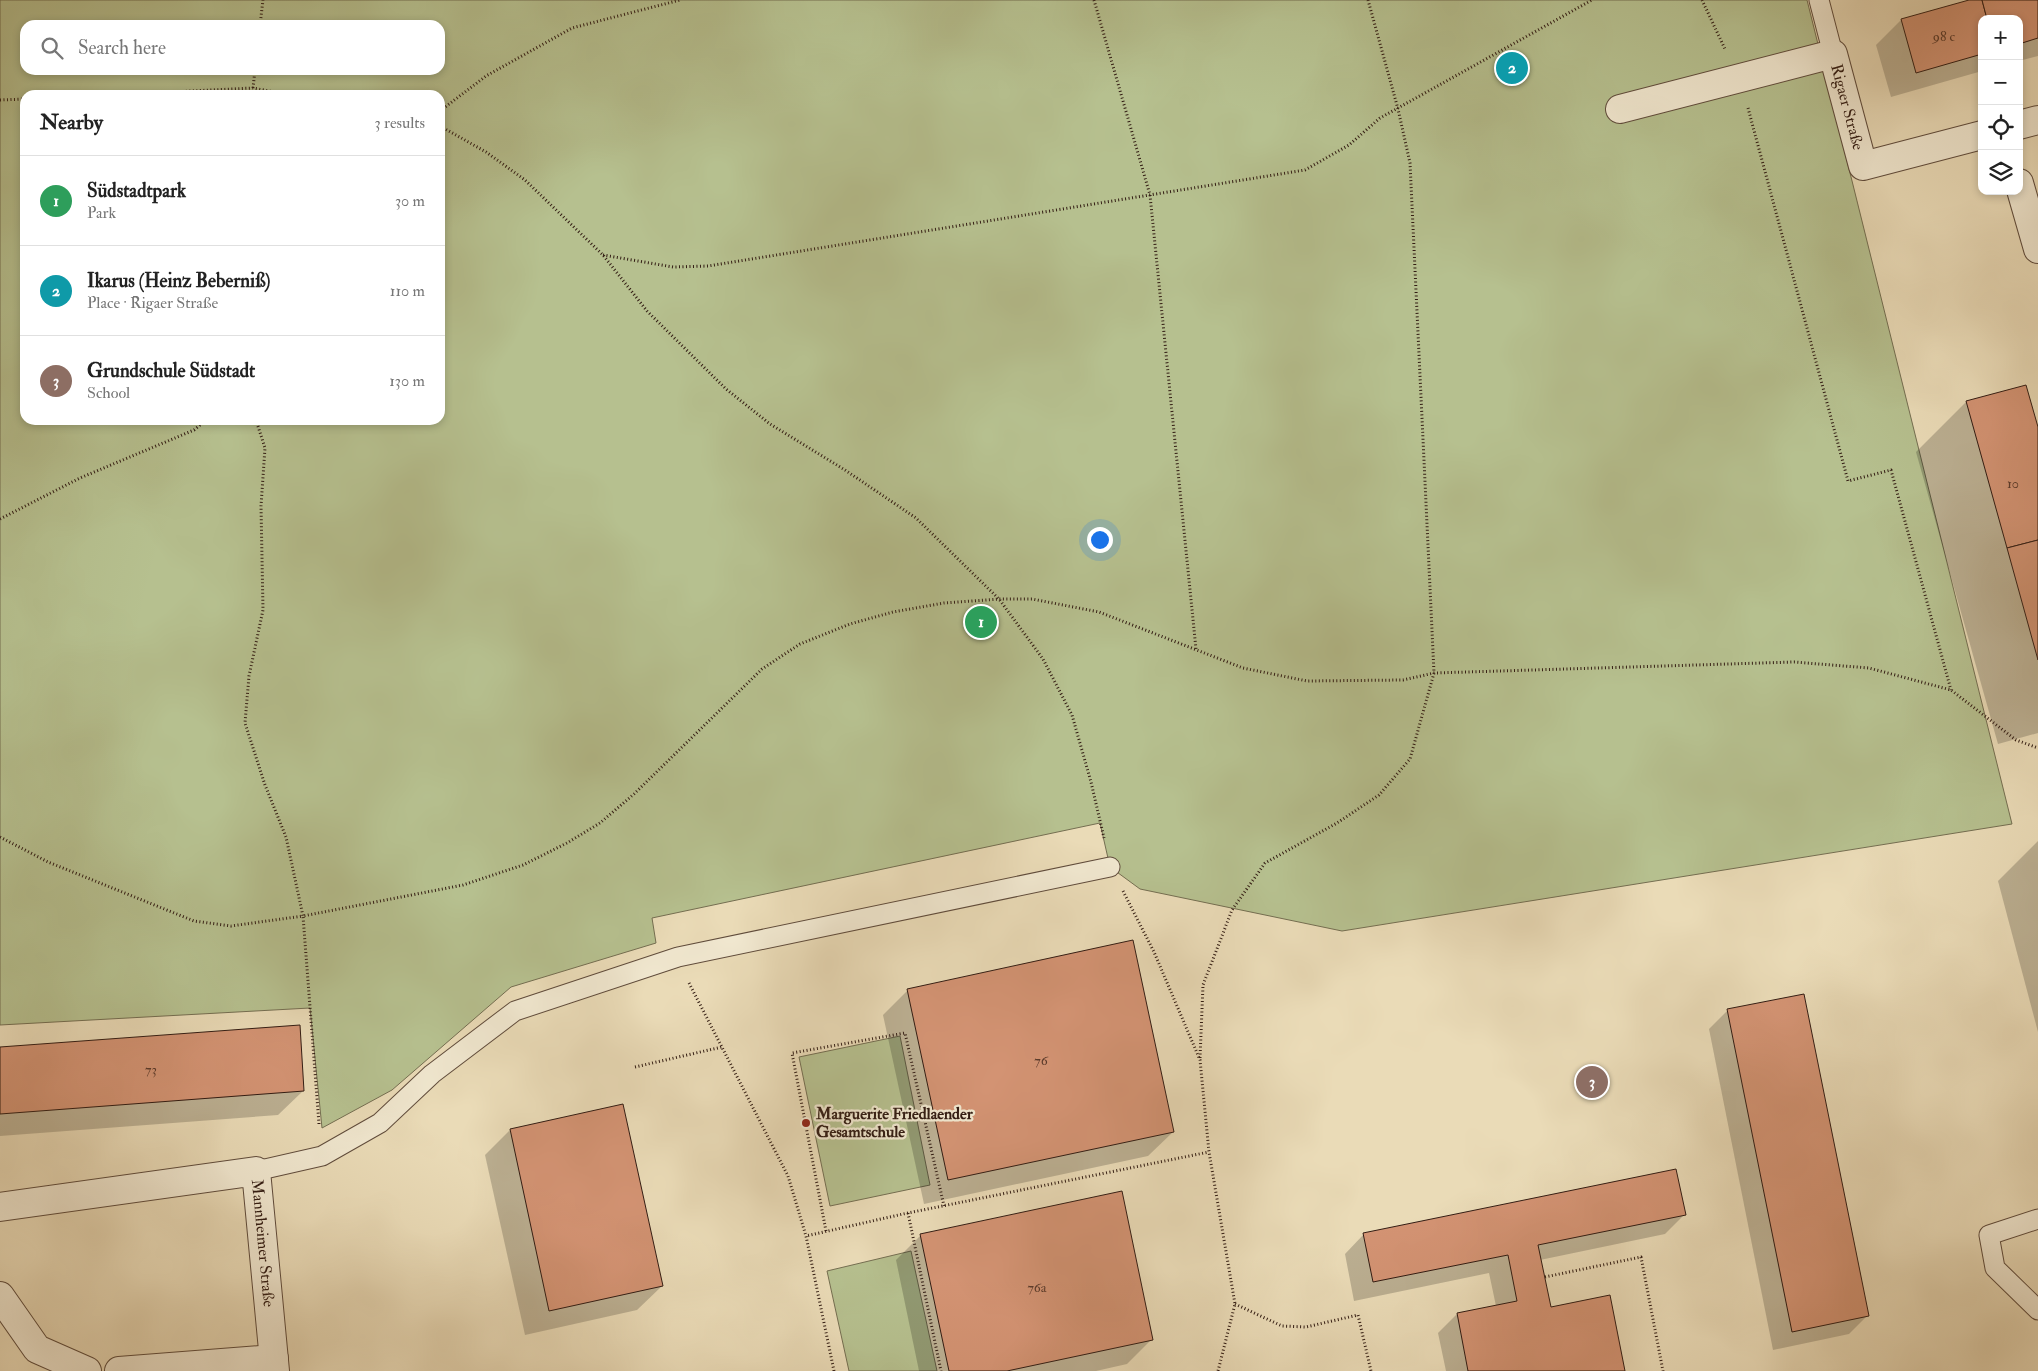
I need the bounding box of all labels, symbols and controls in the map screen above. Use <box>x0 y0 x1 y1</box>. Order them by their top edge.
map controls <box>1978 15 2023 195</box>
button: + <box>1978 15 2023 60</box>
search box <box>20 20 445 75</box>
house number: 98 c <box>1932 28 1956 45</box>
icon: search <box>38 34 66 62</box>
text: Search here <box>78 36 166 60</box>
pin: 2 <box>1496 49 1528 87</box>
button: − <box>1978 60 2023 105</box>
street label: Rigaer Straße <box>1826 62 1868 153</box>
button: locate <box>1978 105 2023 150</box>
text: Nearby <box>40 109 103 136</box>
text: 3 results <box>374 113 425 133</box>
button: layers <box>1978 150 2023 195</box>
text: Südstadtpark <box>87 179 186 203</box>
text: 1 <box>53 191 59 211</box>
text: 30 m <box>395 191 425 211</box>
text: Park <box>87 203 116 223</box>
text: Ikarus (Heinz Beberniß) <box>87 269 270 293</box>
text: 2 <box>52 281 60 301</box>
text: 110 m <box>390 281 425 301</box>
text: Place · Rigaer Straße <box>87 293 218 313</box>
text: Grundschule Südstadt <box>87 359 255 383</box>
text: 3 <box>53 371 59 391</box>
text: 130 m <box>389 371 425 391</box>
text: School <box>87 383 130 403</box>
house number: 10 <box>2007 475 2019 492</box>
your location <box>1087 527 1113 553</box>
pin: 1 <box>965 603 997 641</box>
house number: 76 <box>1034 1052 1049 1069</box>
house number: 73 <box>145 1061 157 1078</box>
pin: 3 <box>1576 1063 1608 1101</box>
place label: Marguerite Friedlaender Gesamtschule <box>815 1104 974 1142</box>
marker: Marguerite Friedlaender Gesamtschule <box>800 1117 812 1129</box>
street label: Mannheimer Straße <box>247 1178 279 1308</box>
house number: 76a <box>1027 1279 1047 1296</box>

